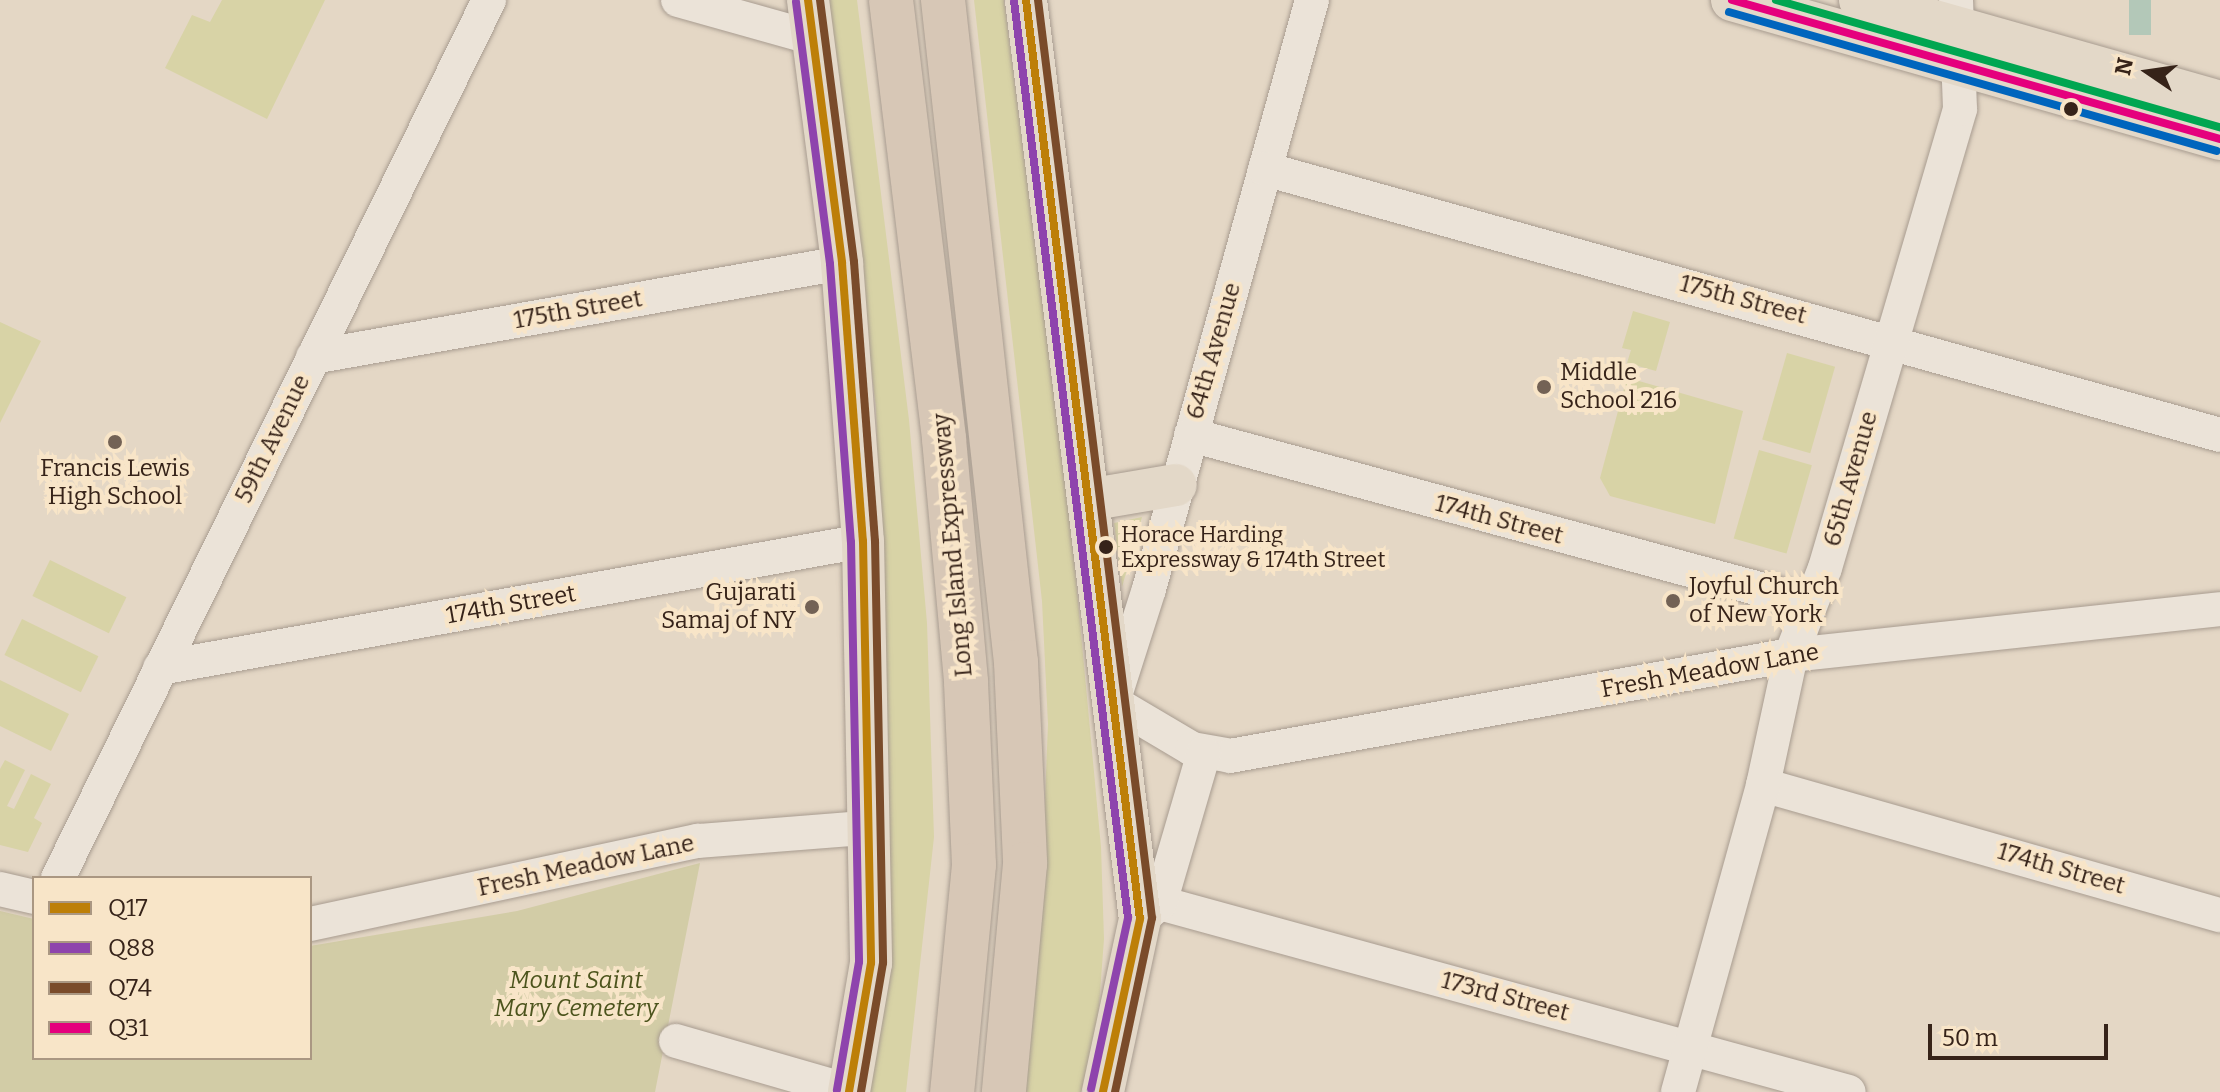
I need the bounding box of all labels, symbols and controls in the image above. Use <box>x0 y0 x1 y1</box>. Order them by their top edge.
north arrow <box>2108 32 2188 112</box>
text: N <box>2109 55 2139 78</box>
unlabelled marker <box>2063 101 2079 117</box>
street label: 175th Street <box>1677 269 1809 331</box>
street label: 64th Avenue <box>1181 279 1247 423</box>
street label: 175th Street <box>512 285 644 335</box>
place label: Middle School 216 <box>1560 359 1677 415</box>
street label: 59th Avenue <box>230 370 316 508</box>
marker: Middle School 216 <box>1535 378 1553 396</box>
street label: 65th Avenue <box>1818 408 1884 550</box>
street label: Long Island Expressway <box>927 412 979 678</box>
marker: Francis Lewis High School <box>106 433 124 451</box>
place label: Francis Lewis High School <box>40 455 190 511</box>
street label: 174th Street <box>1432 489 1566 551</box>
place label: Horace Harding Expressway & 174th Street <box>1121 521 1385 572</box>
marker: Horace Harding Expressway & 174th Street <box>1098 539 1114 555</box>
place label: Joyful Church of New York <box>1689 573 1839 629</box>
street label: 174th Street <box>444 579 578 631</box>
place label: Gujarati Samaj of NY <box>661 579 796 635</box>
marker: Joyful Church of New York <box>1664 592 1682 610</box>
marker: Gujarati Samaj of NY <box>803 598 821 616</box>
street label: Fresh Meadow Lane <box>1599 638 1821 704</box>
street label: Fresh Meadow Lane <box>475 829 697 903</box>
street label: 174th Street <box>1994 837 2128 901</box>
legend <box>32 876 312 1060</box>
text: Q17 <box>108 894 148 922</box>
text: Q88 <box>108 934 155 962</box>
street label: 173rd Street <box>1438 966 1572 1028</box>
park label: Mount Saint Mary Cemetery <box>494 967 658 1023</box>
text: Q74 <box>108 974 152 1002</box>
scale bar <box>1932 1008 2112 1058</box>
text: Q31 <box>108 1014 148 1042</box>
text: 50 m <box>1942 1024 1998 1052</box>

